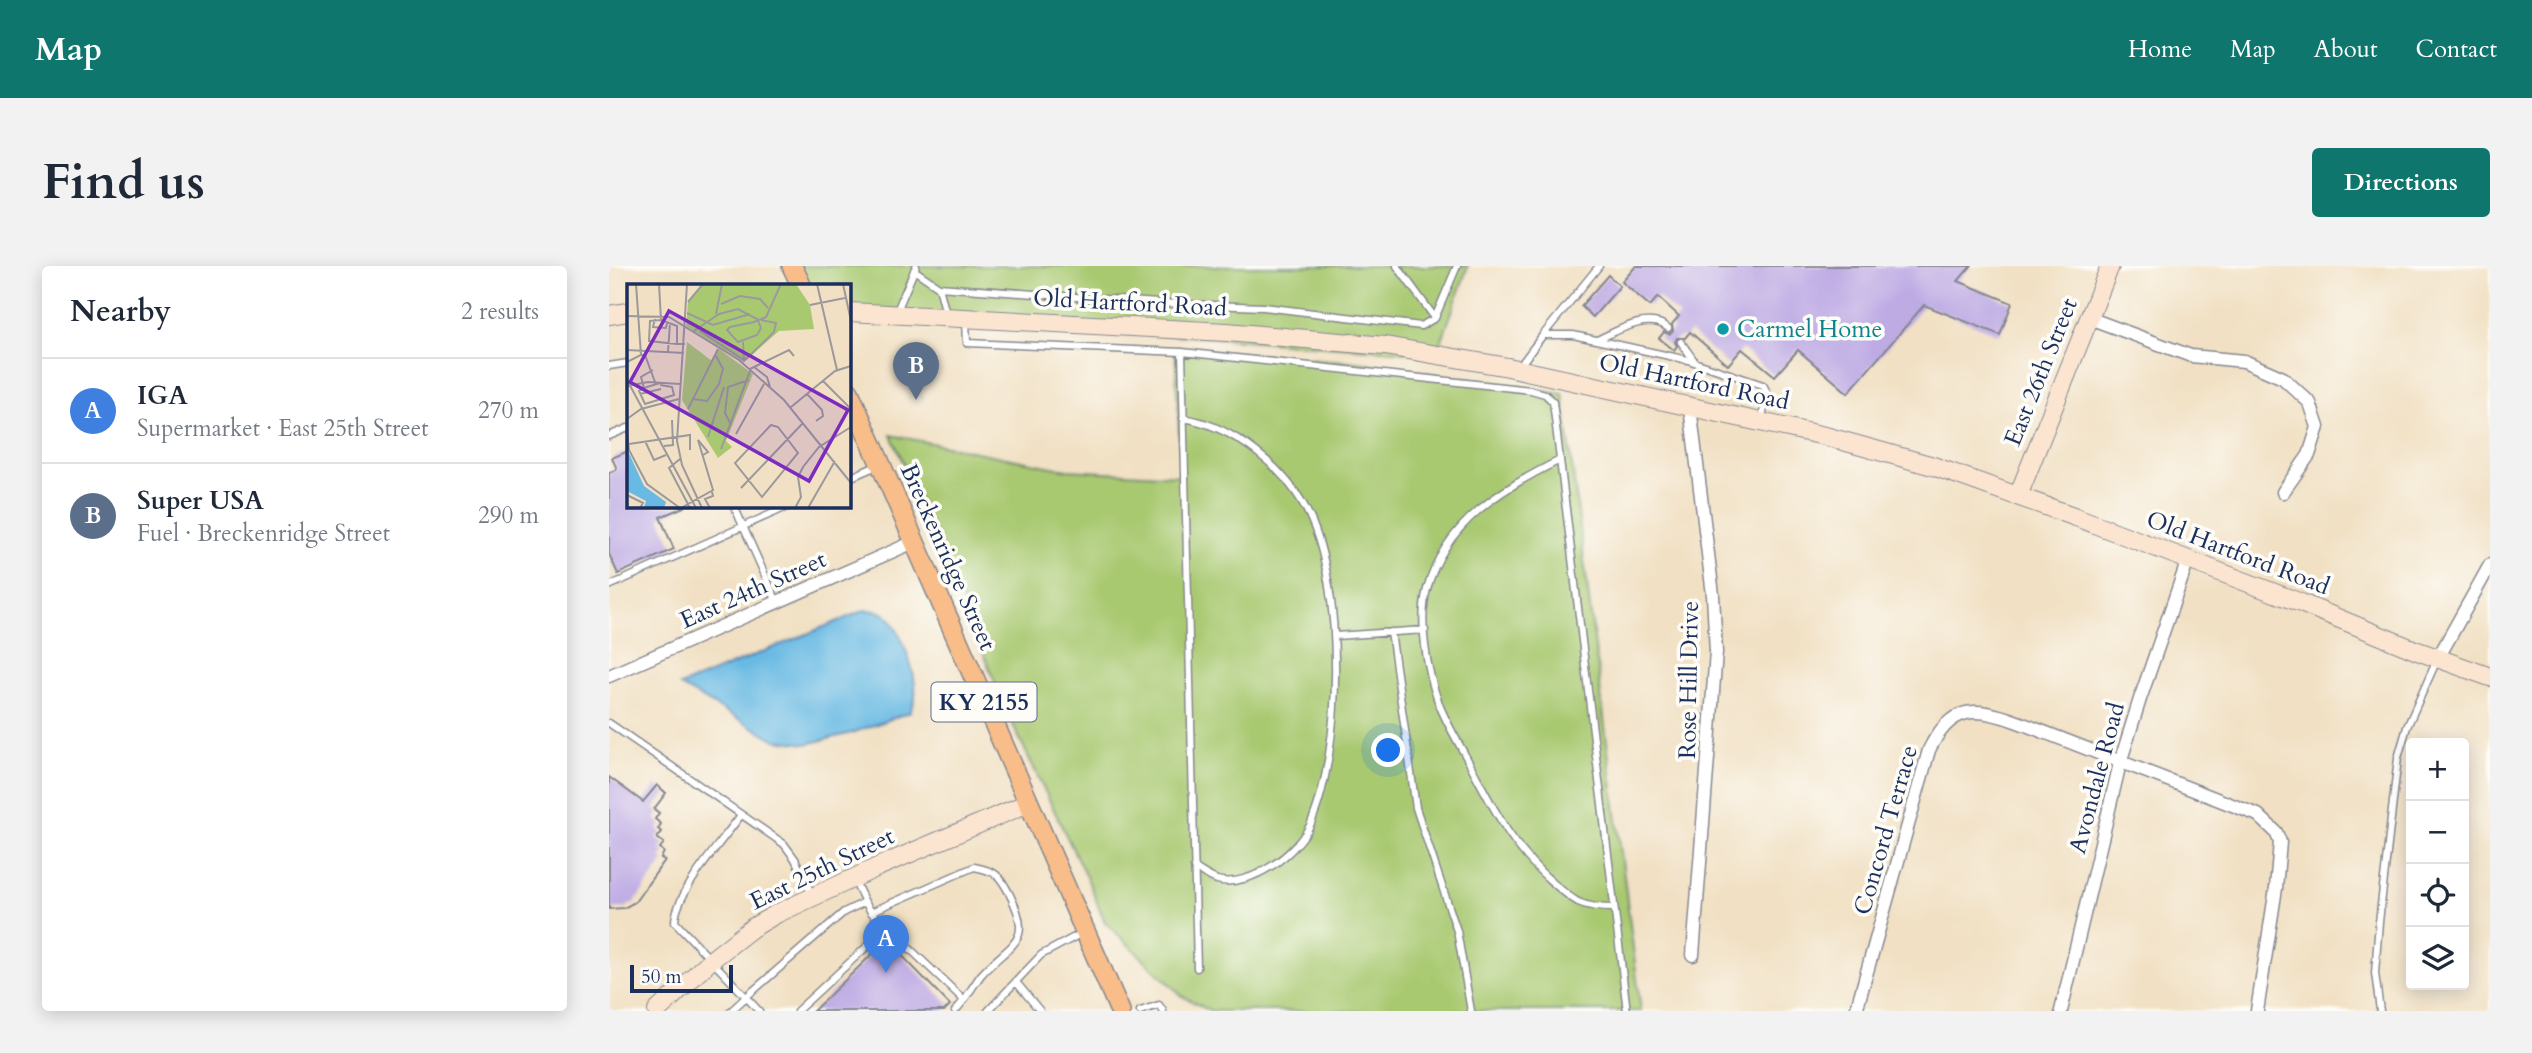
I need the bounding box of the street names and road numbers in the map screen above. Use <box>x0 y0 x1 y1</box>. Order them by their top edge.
street label: Old Hartford Road <box>1032 281 1228 325</box>
street label: East 26th Street <box>1996 293 2086 451</box>
street label: Old Hartford Road <box>1596 346 1792 418</box>
street label: Breckenridge Street <box>892 458 1004 656</box>
street label: Old Hartford Road <box>2142 503 2335 603</box>
street label: East 24th Street <box>675 543 832 637</box>
street label: Rose Hill Drive <box>1671 600 1707 760</box>
road number: KY 2155 <box>931 682 1037 722</box>
street label: Avondale Road <box>2061 699 2133 857</box>
street label: Concord Terrace <box>1846 741 1926 919</box>
street label: East 25th Street <box>744 820 900 918</box>

